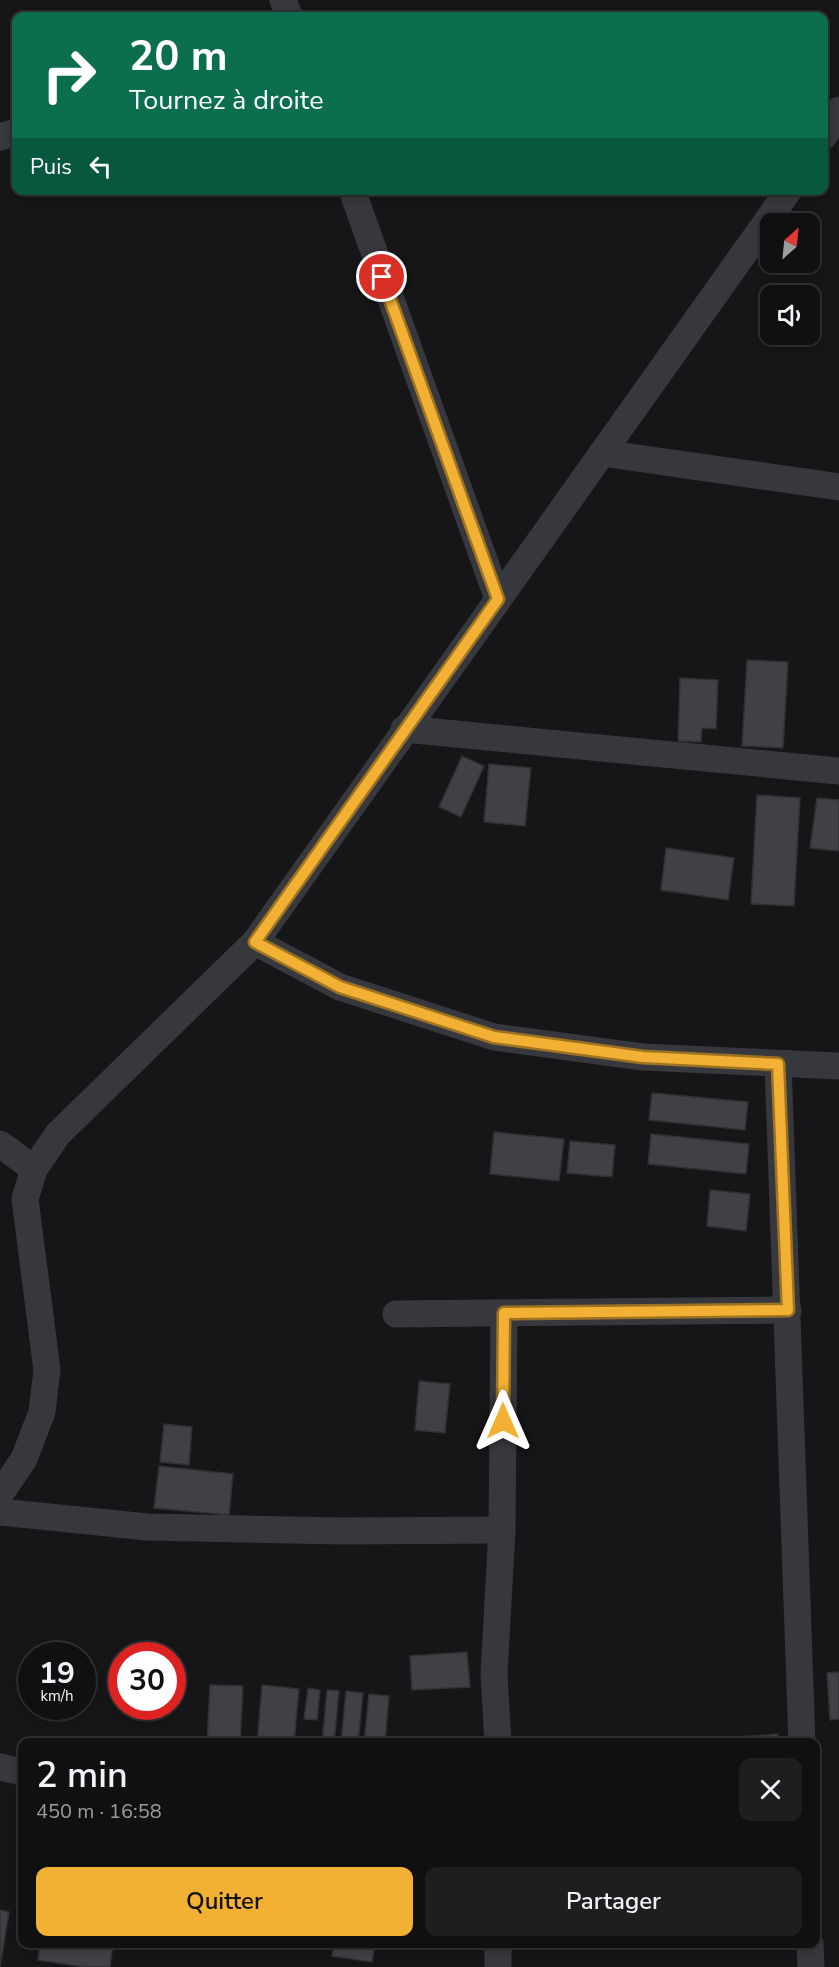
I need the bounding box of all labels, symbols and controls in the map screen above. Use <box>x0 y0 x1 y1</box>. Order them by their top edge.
text: 20 m <box>129 28 228 85</box>
icon: right <box>30 36 108 114</box>
text: Tournez à droite <box>129 82 324 119</box>
icon: left <box>84 150 117 183</box>
text: Puis <box>30 152 72 182</box>
north arrow <box>760 213 820 273</box>
map controls <box>760 213 820 345</box>
pin <box>356 251 407 302</box>
icon: arrive <box>365 260 398 293</box>
button: sound <box>760 285 820 345</box>
position arrow <box>471 1389 535 1453</box>
speed limit sign: 30 <box>108 1642 186 1720</box>
text: 19 <box>39 1653 75 1694</box>
text: km/h <box>40 1686 74 1706</box>
text: 2 min <box>36 1751 128 1800</box>
button: close <box>739 1758 802 1821</box>
text: 450 m · 16:58 <box>36 1798 162 1825</box>
button: Quitter <box>36 1867 413 1936</box>
button: Partager <box>425 1867 802 1936</box>

